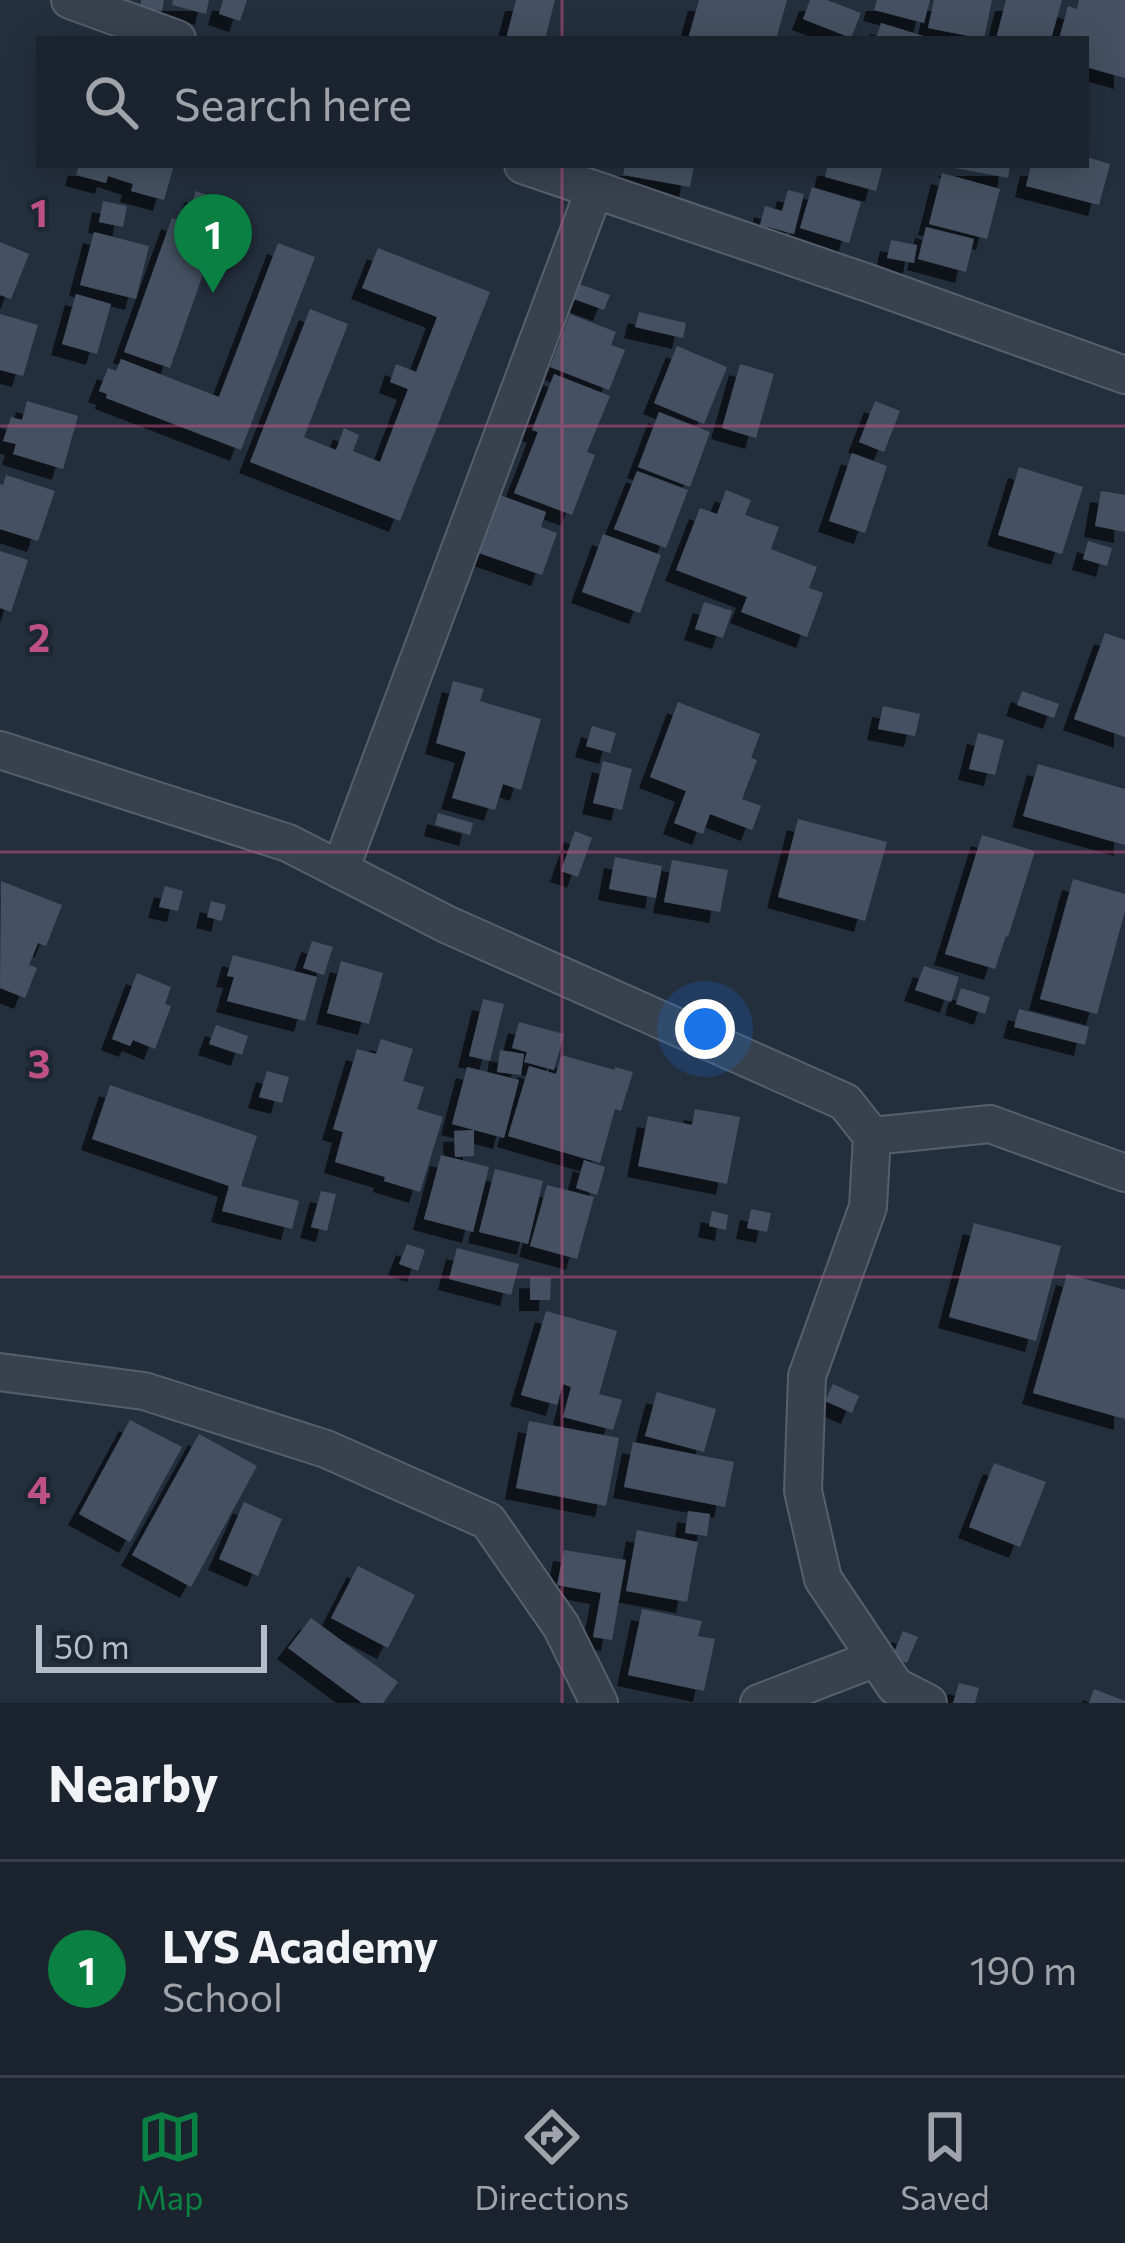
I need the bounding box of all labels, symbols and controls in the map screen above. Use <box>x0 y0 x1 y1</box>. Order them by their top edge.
search box <box>36 36 1089 168</box>
icon: search <box>78 69 144 135</box>
text: Search here <box>174 75 412 130</box>
text: 1 <box>30 187 48 235</box>
pin: 1 <box>174 194 252 293</box>
text: 2 <box>28 612 50 660</box>
your location <box>675 999 735 1059</box>
text: 3 <box>28 1038 50 1086</box>
text: 4 <box>27 1464 51 1512</box>
scale bar <box>36 1619 267 1672</box>
text: 50 m <box>54 1625 130 1666</box>
text: Nearby <box>48 1750 218 1813</box>
text: LYS Academy <box>162 1917 438 1972</box>
text: 1 <box>78 1945 96 1993</box>
text: 190 m <box>970 1945 1077 1993</box>
text: School <box>162 1972 283 2020</box>
tab: Map <box>136 2104 204 2217</box>
tab: Directions <box>475 2104 629 2217</box>
tab: Saved <box>900 2104 989 2217</box>

